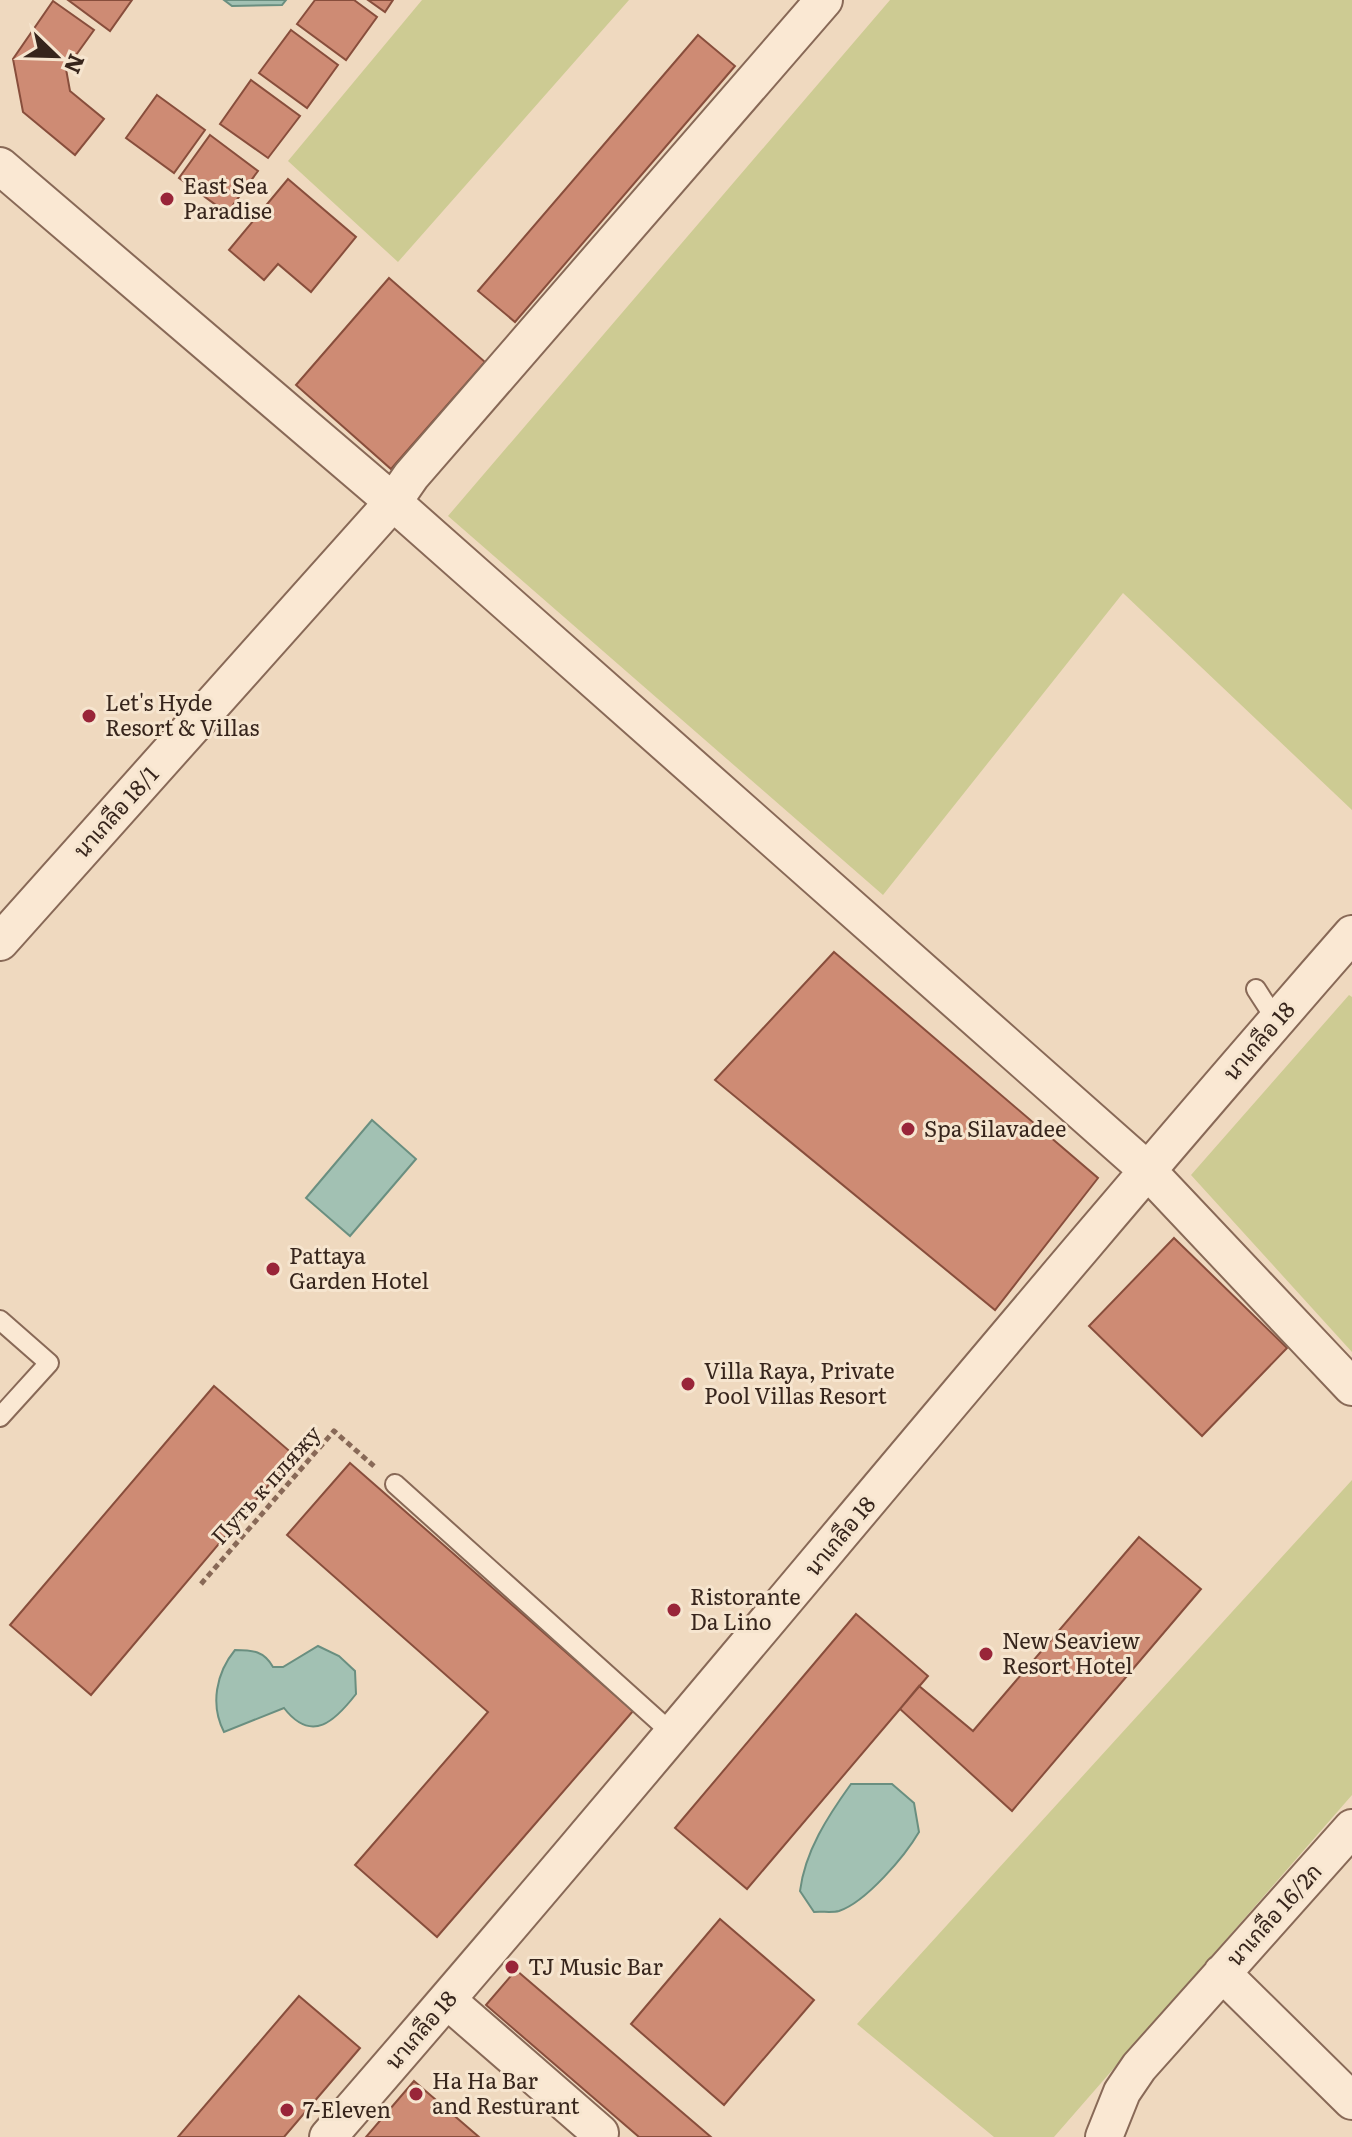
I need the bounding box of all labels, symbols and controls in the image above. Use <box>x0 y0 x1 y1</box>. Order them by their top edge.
north arrow <box>16 16 96 96</box>
text: N <box>57 49 95 79</box>
place label: East Sea Paradise <box>183 168 272 226</box>
marker: East Sea Paradise <box>158 190 176 208</box>
place label: Let's Hyde Resort & Villas <box>105 685 260 743</box>
marker: Let's Hyde Resort & Villas <box>80 707 98 725</box>
street label: นาเกลือ 18/1 <box>65 758 165 864</box>
street label: นาเกลือ 18 <box>1214 993 1302 1087</box>
place label: Spa Silavadee <box>924 1111 1066 1144</box>
marker: Spa Silavadee <box>899 1120 917 1138</box>
place label: Pattaya Garden Hotel <box>289 1238 429 1296</box>
marker: Pattaya Garden Hotel <box>264 1260 282 1278</box>
place label: Villa Raya, Private Pool Villas Resort <box>704 1353 895 1411</box>
marker: Villa Raya, Private Pool Villas Resort <box>679 1375 697 1393</box>
street label: Путь к пляжу <box>202 1417 328 1551</box>
street label: นาเกลือ 18 <box>796 1488 882 1582</box>
place label: Ristorante Da Lino <box>690 1579 801 1637</box>
marker: Ristorante Da Lino <box>665 1601 683 1619</box>
place label: New Seaview Resort Hotel <box>1002 1623 1140 1681</box>
marker: New Seaview Resort Hotel <box>977 1645 995 1663</box>
street label: นาเกลือ 16/2ก <box>1218 1855 1328 1973</box>
place label: TJ Music Bar <box>528 1949 663 1982</box>
marker: TJ Music Bar <box>503 1958 521 1976</box>
street label: นาเกลือ 18 <box>376 1982 464 2076</box>
place label: Ha Ha Bar and Resturant <box>432 2063 580 2121</box>
marker: Ha Ha Bar and Resturant <box>407 2085 425 2103</box>
place label: 7-Eleven <box>303 2092 391 2125</box>
marker: 7-Eleven <box>278 2101 296 2119</box>

